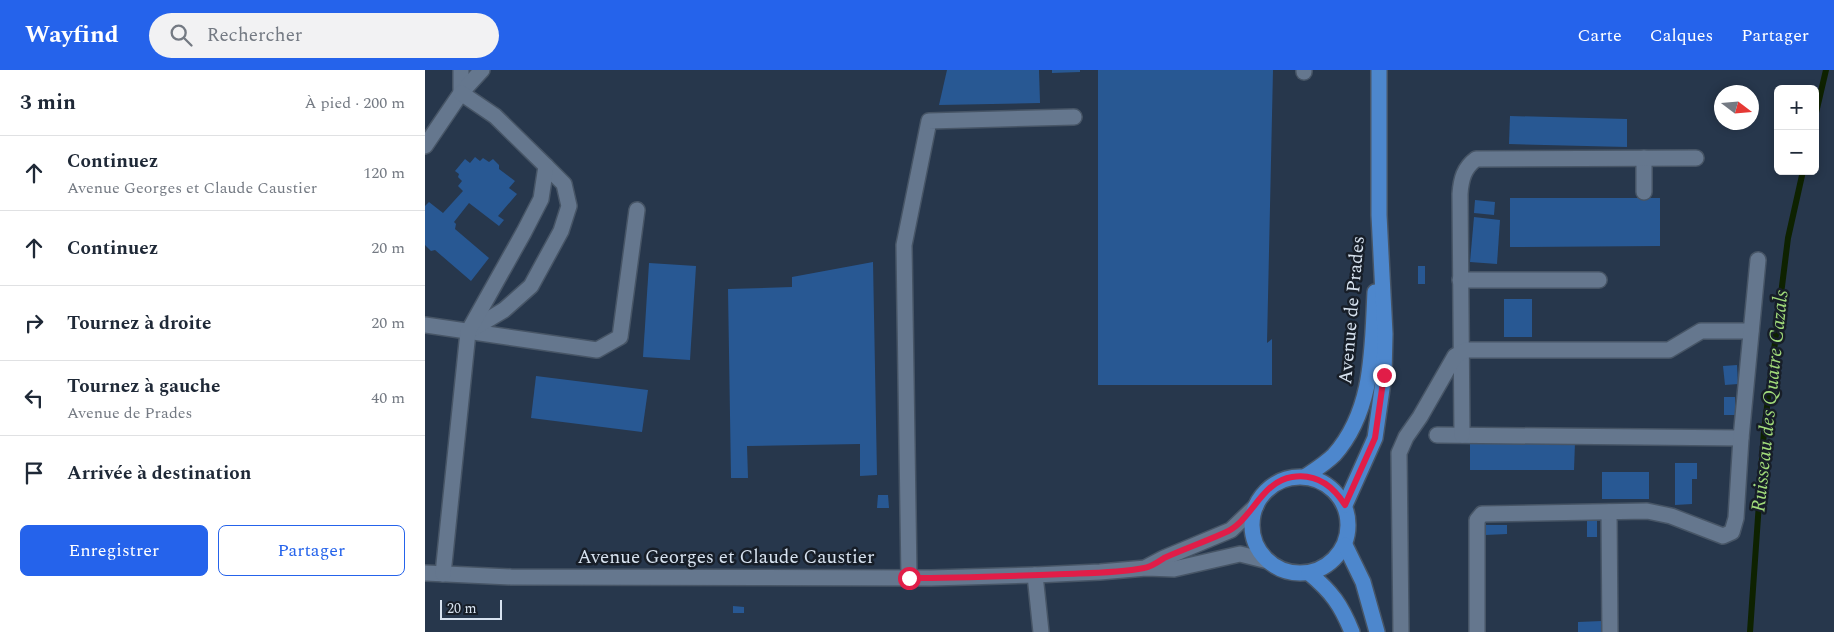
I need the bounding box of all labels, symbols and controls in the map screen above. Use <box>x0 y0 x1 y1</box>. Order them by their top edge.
search box <box>149 13 499 58</box>
text: Wayfind <box>25 17 119 53</box>
icon: search <box>167 21 195 49</box>
text: Rechercher <box>207 21 302 50</box>
text: Carte <box>1578 22 1622 49</box>
text: Calques <box>1650 22 1713 49</box>
text: Partager <box>1741 22 1809 49</box>
north arrow <box>1714 85 1759 130</box>
map controls <box>1774 85 1819 175</box>
button: + <box>1774 85 1819 130</box>
text: 3 min <box>20 87 76 119</box>
text: À pied · 200 m <box>304 91 405 115</box>
button: − <box>1774 130 1819 175</box>
text: Continuez <box>67 147 158 176</box>
icon: ahead <box>20 159 48 187</box>
text: 120 m <box>363 161 405 185</box>
text: Avenue Georges et Claude Caustier <box>67 176 317 200</box>
icon: ahead <box>20 234 48 262</box>
text: Continuez <box>67 234 158 263</box>
street label: Avenue de Prades <box>1331 235 1373 385</box>
text: 20 m <box>371 236 405 260</box>
water label: Ruisseau des Quatre Cazals <box>1743 288 1797 514</box>
icon: right <box>20 309 48 337</box>
text: Tournez à droite <box>67 309 211 338</box>
text: 20 m <box>371 311 405 335</box>
route end <box>1373 364 1396 387</box>
text: Tournez à gauche <box>67 372 220 401</box>
icon: left <box>20 384 48 412</box>
text: 40 m <box>371 386 405 410</box>
text: Avenue de Prades <box>67 401 193 425</box>
icon: arrive <box>20 459 48 487</box>
text: Arrivée à destination <box>67 459 251 488</box>
button: Enregistrer <box>20 525 208 576</box>
button: Partager <box>218 525 405 576</box>
street label: Avenue Georges et Claude Caustier <box>577 543 875 572</box>
route start <box>898 567 921 590</box>
scale bar <box>440 597 503 620</box>
text: 20 m <box>447 598 477 619</box>

